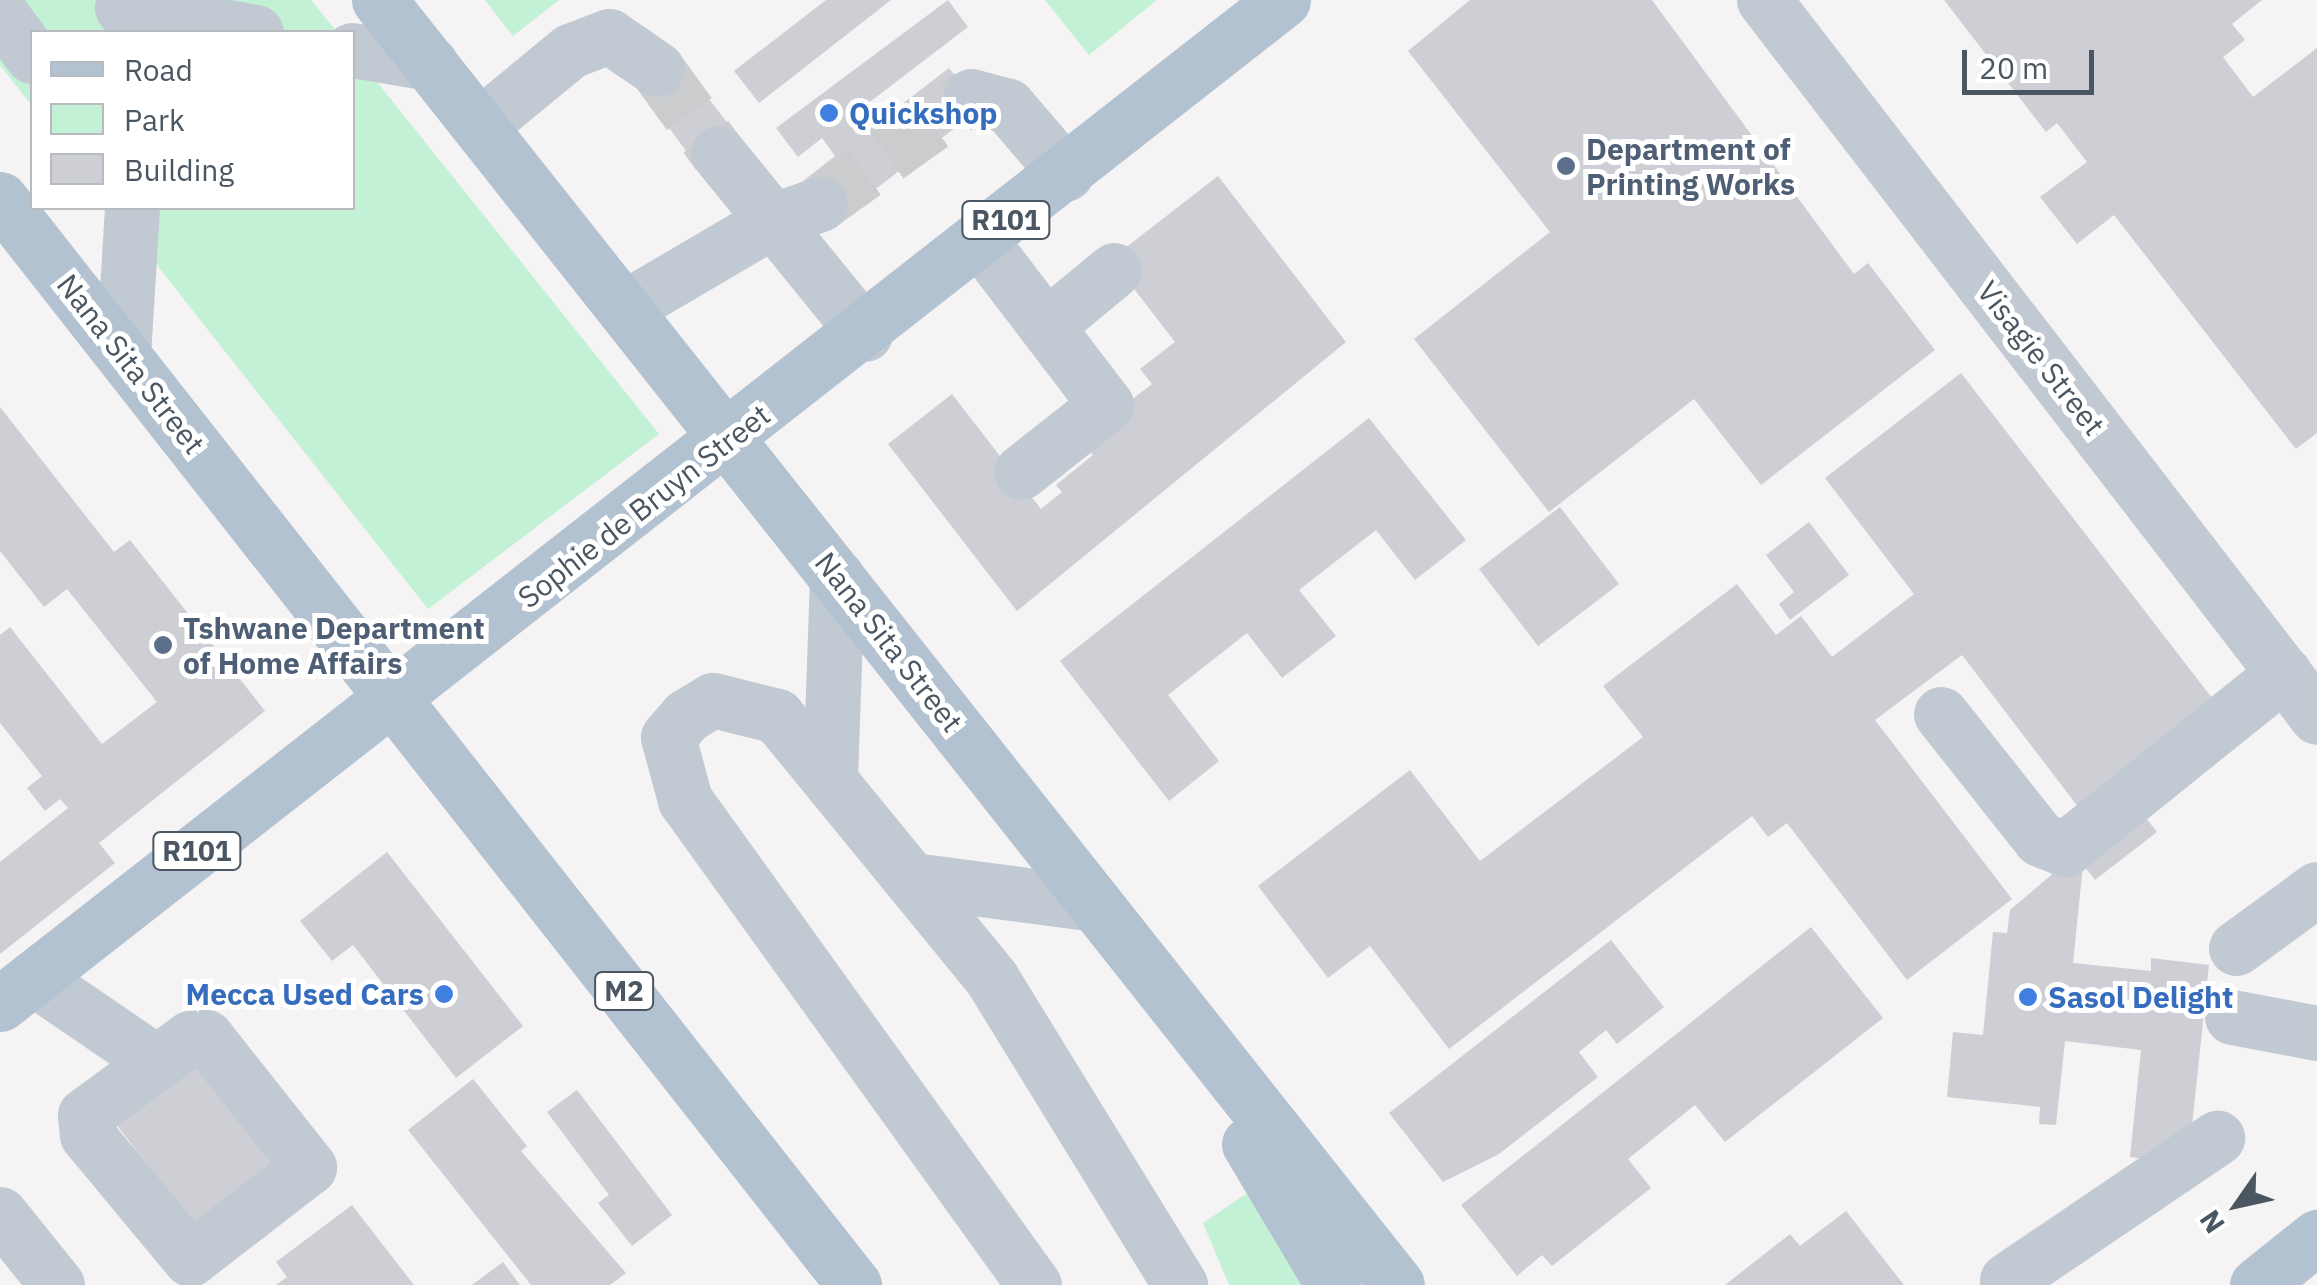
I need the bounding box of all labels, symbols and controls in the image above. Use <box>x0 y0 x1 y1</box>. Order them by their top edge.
legend <box>30 30 355 210</box>
scale bar <box>1967 30 2100 92</box>
text: 20 m <box>1979 48 2048 87</box>
text: Road <box>124 50 193 89</box>
place label: Quickshop <box>849 95 998 131</box>
text: Park <box>124 100 185 139</box>
marker: Quickshop <box>818 102 840 124</box>
place label: Department of Printing Works <box>1586 131 1795 202</box>
text: Building <box>124 150 234 189</box>
marker: Department of Printing Works <box>1555 155 1577 177</box>
road number: R101 <box>961 197 1051 243</box>
street label: Nana Sita Street <box>50 267 212 461</box>
street label: Visagie Street <box>1970 274 2112 442</box>
street label: Sophie de Bruyn Street <box>511 396 777 616</box>
street label: Nana Sita Street <box>808 545 970 739</box>
place label: Tshwane Department of Home Affairs <box>183 610 485 680</box>
marker: Tshwane Department of Home Affairs <box>152 634 174 656</box>
road number: R101 <box>152 828 242 874</box>
road number: M2 <box>594 968 654 1014</box>
place label: Mecca Used Cars <box>186 976 424 1012</box>
place label: Sasol Delight <box>2048 979 2233 1015</box>
marker: Mecca Used Cars <box>433 983 455 1005</box>
marker: Sasol Delight <box>2017 986 2039 1008</box>
north arrow <box>2187 1155 2287 1255</box>
text: N <box>2191 1203 2233 1241</box>

